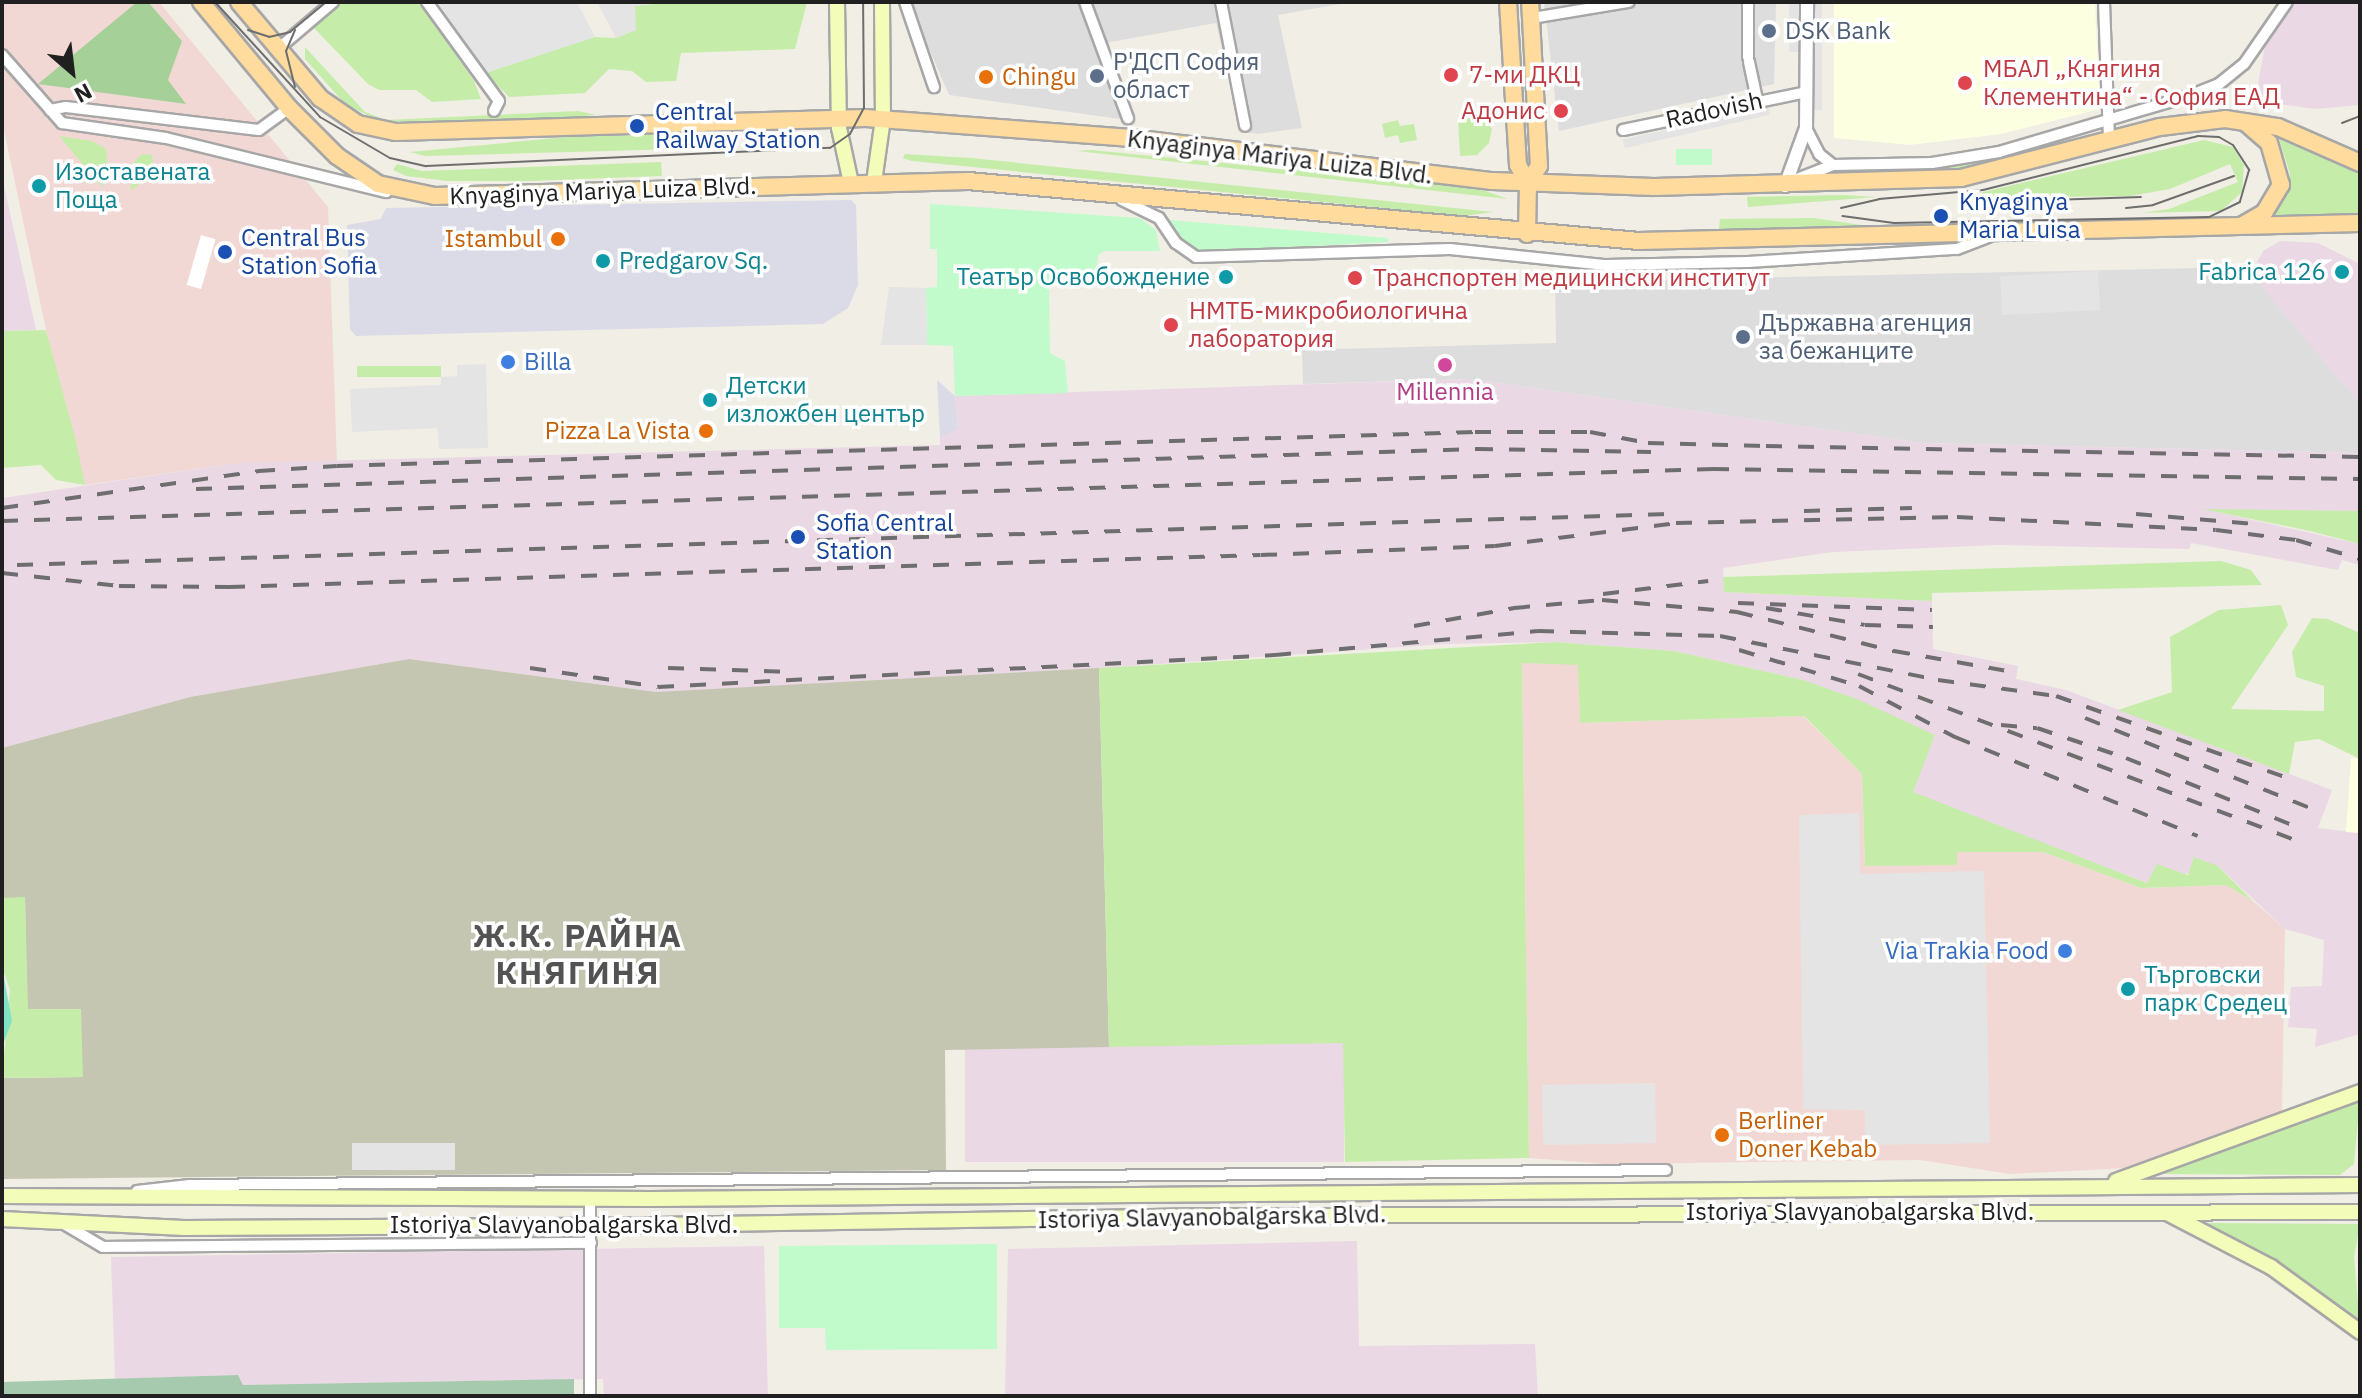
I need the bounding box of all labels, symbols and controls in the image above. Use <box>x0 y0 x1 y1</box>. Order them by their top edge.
place label: DSK Bank <box>1785 17 1891 45</box>
marker: DSK Bank <box>1760 22 1778 40</box>
north arrow <box>32 32 112 112</box>
place label: Р'ДСП София област <box>1113 48 1259 104</box>
place label: МБАЛ „Княгиня Клементина“ - София ЕАД <box>1983 55 2280 111</box>
place label: 7-ми ДКЦ <box>1469 61 1580 89</box>
place label: Chingu <box>1002 63 1076 91</box>
marker: 7-ми ДКЦ <box>1440 64 1462 86</box>
marker: Р'ДСП София област <box>1088 67 1106 85</box>
marker: Chingu <box>977 68 995 86</box>
marker: МБАЛ „Княгиня Клементина“ - София ЕАД <box>1954 72 1976 94</box>
text: N <box>70 77 97 110</box>
street label: Radovish <box>1663 86 1765 134</box>
place label: Адонис <box>1461 97 1545 125</box>
place label: Central Railway Station <box>655 98 821 154</box>
marker: Адонис <box>1552 102 1570 120</box>
marker: Central Railway Station <box>626 115 648 137</box>
street label: Knyaginya Mariya Luiza Blvd. <box>1126 124 1434 190</box>
place label: Изоставената Поща <box>55 158 210 214</box>
street label: Knyaginya Mariya Luiza Blvd. <box>449 171 757 211</box>
marker: Изоставената Поща <box>30 177 48 195</box>
place label: Knyaginya Maria Luisa <box>1959 188 2081 244</box>
marker: Knyaginya Maria Luisa <box>1930 205 1952 227</box>
place label: Central Bus Station Sofia <box>241 224 377 280</box>
place label: Istambul <box>445 225 542 253</box>
marker: Istambul <box>549 230 567 248</box>
marker: Central Bus Station Sofia <box>216 243 234 261</box>
place label: Predgarov Sq. <box>619 247 768 275</box>
marker: Predgarov Sq. <box>594 252 612 270</box>
place label: Fabrica 126 <box>2198 258 2326 286</box>
place label: Театър Освобождение <box>957 263 1210 291</box>
marker: Fabrica 126 <box>2333 263 2351 281</box>
place label: Транспортен медицински институт <box>1373 264 1770 292</box>
marker: Транспортен медицински институт <box>1344 267 1366 289</box>
marker: Театър Освобождение <box>1217 268 1235 286</box>
place label: НМТБ-микробиологична лаборатория <box>1189 297 1468 353</box>
place label: Държавна агенция за бежанците <box>1759 309 1972 365</box>
marker: НМТБ-микробиологична лаборатория <box>1160 314 1182 336</box>
marker: Държавна агенция за бежанците <box>1734 328 1752 346</box>
place label: Billa <box>524 348 571 376</box>
marker: Billa <box>499 353 517 371</box>
marker: Millennia <box>1436 356 1454 374</box>
place label: Детски изложбен център <box>726 372 925 428</box>
place label: Millennia <box>1396 378 1494 406</box>
marker: Детски изложбен център <box>701 391 719 409</box>
place label: Pizza La Vista <box>545 417 690 445</box>
marker: Pizza La Vista <box>697 422 715 440</box>
place label: Sofia Central Station <box>816 509 954 565</box>
marker: Sofia Central Station <box>787 526 809 548</box>
district label: Ж.К. РАЙНА КНЯГИНЯ <box>473 917 683 992</box>
place label: Via Trakia Food <box>1885 937 2049 965</box>
marker: Via Trakia Food <box>2056 942 2074 960</box>
place label: Търговски парк Средец <box>2144 961 2287 1017</box>
marker: Търговски парк Средец <box>2119 980 2137 998</box>
place label: Berliner Doner Kebab <box>1738 1107 1877 1163</box>
marker: Berliner Doner Kebab <box>1713 1126 1731 1144</box>
street label: Istoriya Slavyanobalgarska Blvd. <box>1686 1198 2034 1226</box>
street label: Istoriya Slavyanobalgarska Blvd. <box>1038 1200 1386 1234</box>
street label: Istoriya Slavyanobalgarska Blvd. <box>390 1211 738 1239</box>

